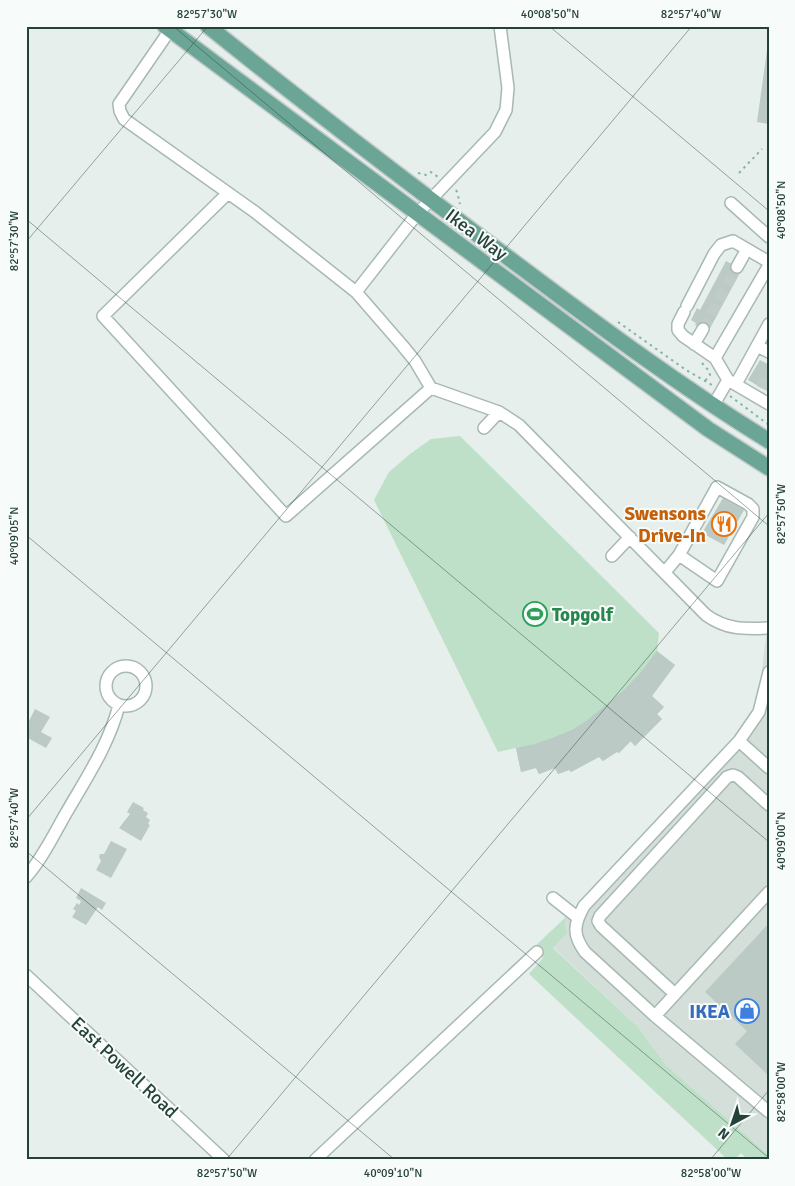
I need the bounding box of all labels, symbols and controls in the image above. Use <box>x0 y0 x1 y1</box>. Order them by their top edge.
text: 82°57'30"W <box>177 7 237 22</box>
text: 40°08'50"N <box>521 7 579 22</box>
text: 82°57'40"W <box>661 7 721 22</box>
text: 40°08'50"N <box>774 181 789 239</box>
street label: Ikea Way <box>441 204 512 266</box>
text: 82°57'30"W <box>7 211 22 271</box>
text: 82°57'50"W <box>774 484 789 544</box>
place label: Swensons Drive-In <box>624 502 706 548</box>
text: 40°09'05"N <box>7 507 22 565</box>
restaurant icon: Swensons Drive-In <box>711 511 737 537</box>
sports icon: Topgolf <box>522 601 548 627</box>
place label: Topgolf <box>552 603 614 627</box>
text: 82°57'40"W <box>7 788 22 848</box>
text: 40°09'00"N <box>774 812 789 870</box>
shop icon: IKEA <box>734 998 760 1024</box>
place label: IKEA <box>689 1000 730 1024</box>
street label: East Powell Road <box>66 1012 183 1124</box>
text: 82°58'00"W <box>774 1062 789 1122</box>
north arrow <box>708 1098 758 1148</box>
text: N <box>715 1124 733 1143</box>
text: 82°57'50"W <box>197 1166 257 1181</box>
text: 40°09'10"N <box>364 1166 422 1181</box>
text: 82°58'00"W <box>681 1166 741 1181</box>

